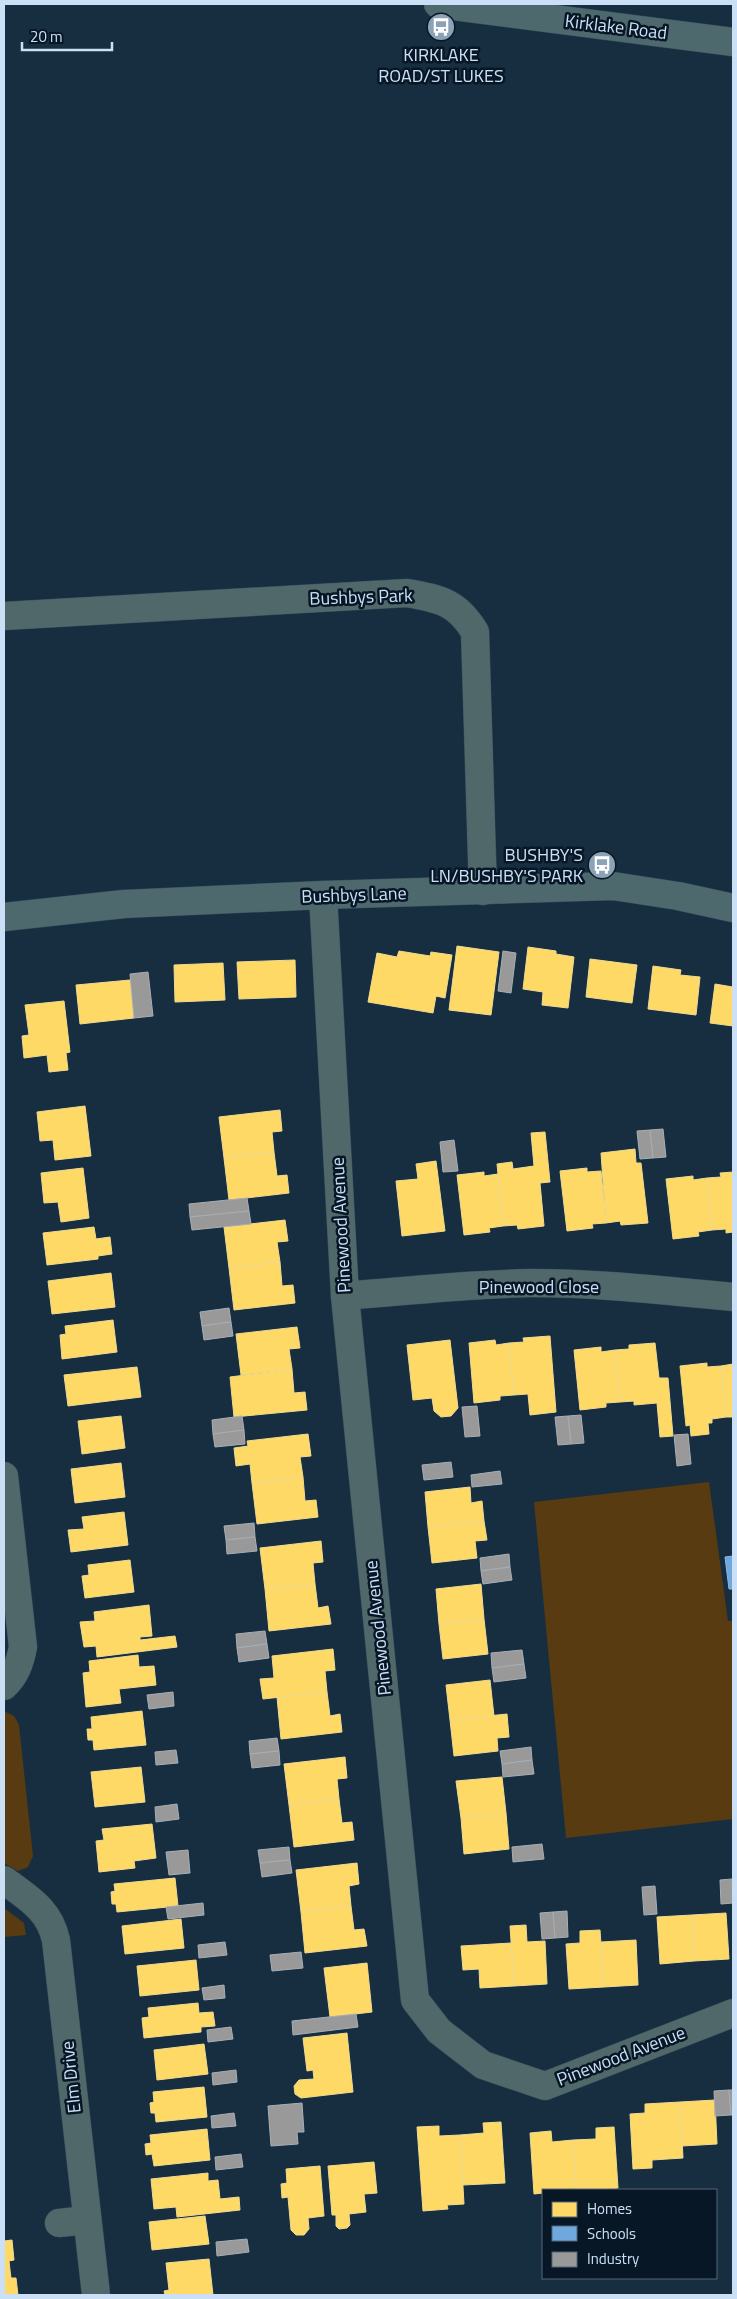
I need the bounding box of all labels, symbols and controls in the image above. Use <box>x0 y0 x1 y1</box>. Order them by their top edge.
street label: Kirklake Road <box>563 7 669 46</box>
bus stop icon: KIRKLAKE ROAD/ST LUKES <box>426 12 456 42</box>
scale bar <box>22 20 112 52</box>
text: 20 m <box>30 25 63 48</box>
place label: KIRKLAKE ROAD/ST LUKES <box>378 41 504 89</box>
street label: Bushbys Park <box>309 581 413 612</box>
place label: BUSHBY'S LN/BUSHBY'S PARK <box>430 841 583 889</box>
bus stop icon: BUSHBY'S LN/BUSHBY'S PARK <box>587 850 617 880</box>
street label: Bushbys Lane <box>301 879 407 910</box>
street label: Pinewood Avenue <box>323 1157 358 1293</box>
street label: Pinewood Close <box>479 1273 599 1300</box>
street label: Pinewood Avenue <box>357 1559 398 1697</box>
street label: Pinewood Avenue <box>553 2019 689 2092</box>
street label: Elm Drive <box>53 2040 88 2115</box>
legend <box>542 2189 717 2279</box>
text: Homes <box>587 2197 632 2220</box>
text: Schools <box>587 2222 636 2245</box>
text: Industry <box>587 2247 639 2270</box>

